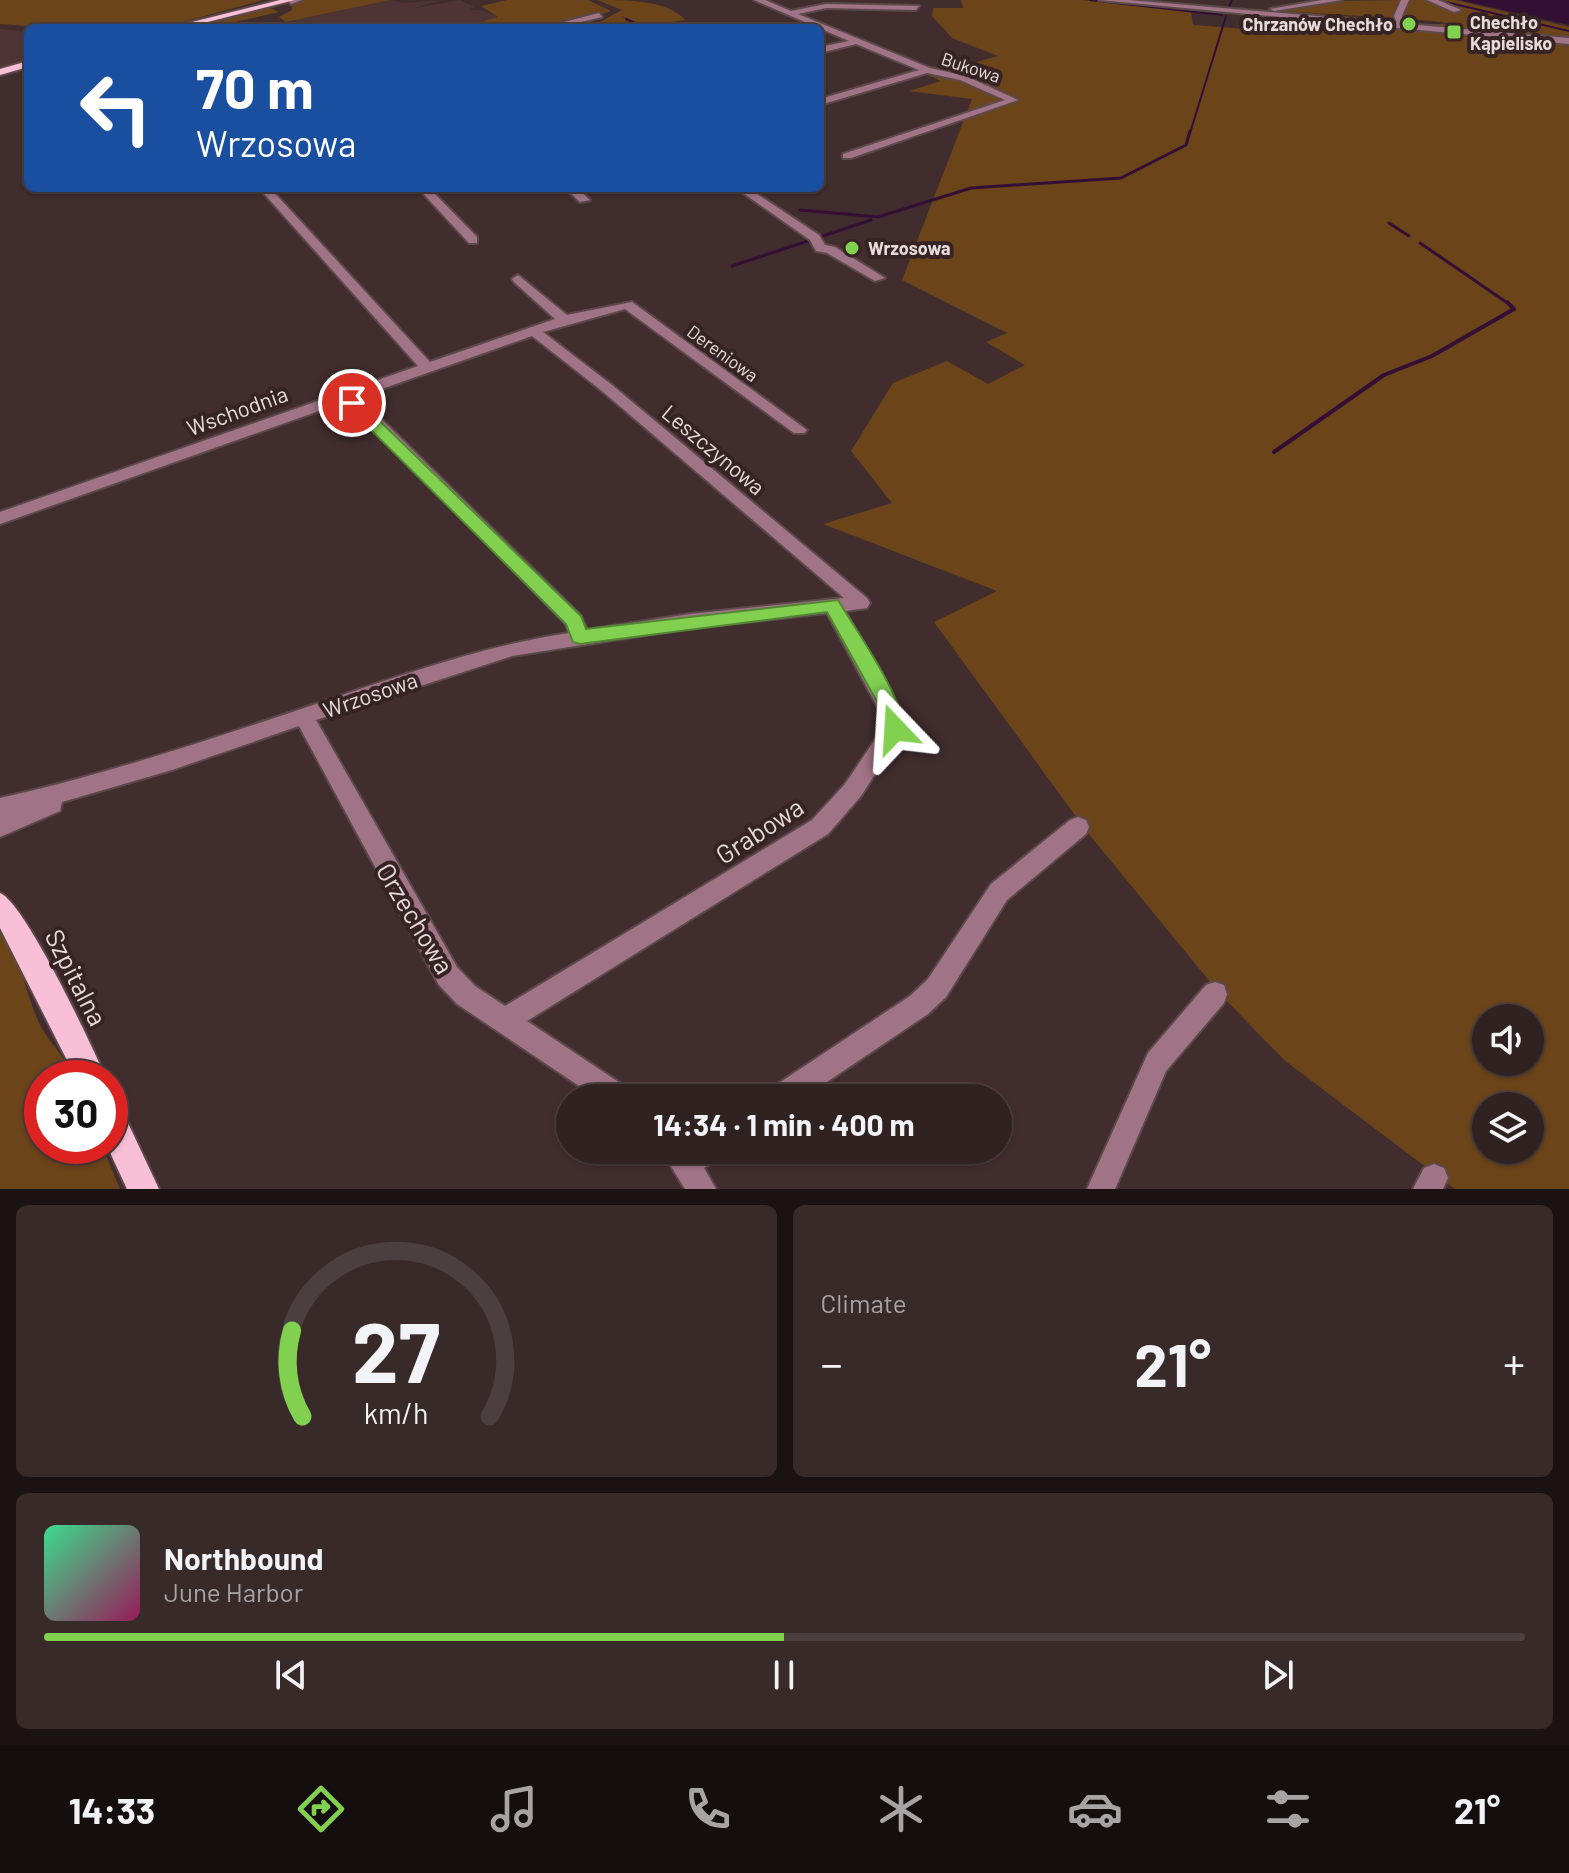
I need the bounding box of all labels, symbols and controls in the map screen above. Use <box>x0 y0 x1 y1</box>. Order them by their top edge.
place label: Chechło Kąpielisko <box>1470 11 1552 54</box>
place label: Chrzanów Chechło <box>1243 13 1393 35</box>
marker: Chrzanów Chechło <box>1400 15 1418 33</box>
marker: Chechło Kąpielisko <box>1445 23 1463 41</box>
street label: Bukowa <box>939 47 1003 87</box>
text: 70 m <box>196 53 314 120</box>
icon: left <box>64 56 168 160</box>
text: Wrzosowa <box>196 121 356 164</box>
place label: Wrzosowa <box>868 237 951 259</box>
marker: Wrzosowa <box>843 239 861 257</box>
street label: Dereniowa <box>683 320 763 386</box>
pin <box>318 369 386 437</box>
street label: Wschodnia <box>183 380 291 440</box>
icon: arrive <box>330 381 374 425</box>
street label: Leszczynowa <box>657 399 771 499</box>
street label: Wrzosowa <box>319 666 421 722</box>
position arrow <box>853 687 937 771</box>
street label: Grabowa <box>709 790 809 870</box>
street label: Orzechowa <box>371 857 461 979</box>
street label: Szpitalna <box>40 924 114 1030</box>
map controls <box>1472 1004 1544 1164</box>
button: sound <box>1472 1004 1544 1076</box>
speed limit sign: 30 <box>24 1060 128 1164</box>
button: layers <box>1472 1092 1544 1164</box>
text: 14:34 · 1 min · 400 m <box>653 1106 915 1142</box>
text: Climate <box>821 1287 907 1318</box>
text: 27 <box>352 1300 440 1400</box>
text: 21° <box>1134 1327 1211 1399</box>
text: − <box>821 1336 843 1389</box>
text: + <box>1503 1336 1525 1389</box>
text: km/h <box>364 1395 429 1430</box>
text: Northbound <box>164 1540 323 1576</box>
text: June Harbor <box>164 1576 303 1607</box>
icon: previous <box>269 1653 313 1697</box>
icon: pause <box>762 1653 806 1697</box>
icon: next <box>1256 1653 1300 1697</box>
icon: directions <box>293 1781 349 1837</box>
icon: music <box>486 1781 542 1837</box>
icon: phone <box>680 1781 736 1837</box>
icon: climate <box>873 1781 929 1837</box>
icon: car <box>1067 1781 1123 1837</box>
icon: filters <box>1260 1781 1316 1837</box>
text: 14:33 <box>69 1788 155 1831</box>
text: 21° <box>1454 1788 1500 1831</box>

